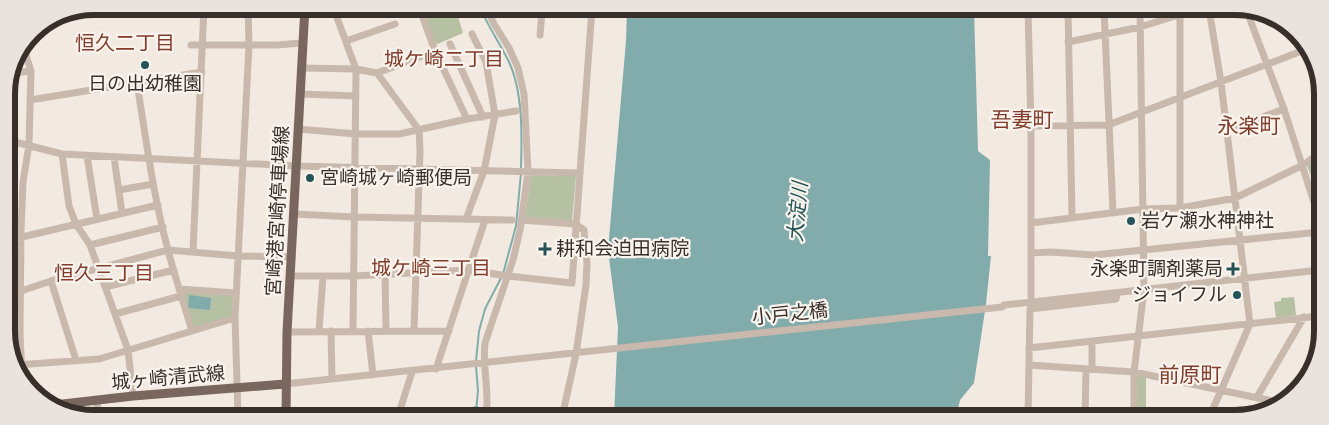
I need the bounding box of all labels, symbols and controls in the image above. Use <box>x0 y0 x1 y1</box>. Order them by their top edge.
district label: 恒久二丁目 <box>75 32 175 55</box>
district label: 城ケ崎二丁目 <box>384 48 504 71</box>
marker: 日の出幼稚園 <box>139 59 151 71</box>
place label: 日の出幼稚園 <box>88 73 202 95</box>
district label: 吾妻町 <box>991 108 1054 132</box>
district label: 永楽町 <box>1218 114 1281 138</box>
street label: 宮崎港宮崎停車場線 <box>263 125 293 297</box>
place label: 宮崎城ヶ崎郵便局 <box>320 167 472 189</box>
marker: 宮崎城ヶ崎郵便局 <box>304 172 316 184</box>
water label: 大淀川 <box>784 179 812 243</box>
place label: 岩ケ瀬水神神社 <box>1141 210 1274 232</box>
marker: 岩ケ瀬水神神社 <box>1125 215 1137 227</box>
place label: 耕和会迫田病院 <box>556 238 689 260</box>
marker: 耕和会迫田病院 <box>538 242 552 256</box>
district label: 城ケ崎三丁目 <box>371 257 491 280</box>
place label: 永楽町調剤薬局 <box>1090 258 1223 280</box>
district label: 恒久三丁目 <box>54 262 154 285</box>
marker: 永楽町調剤薬局 <box>1227 263 1239 275</box>
place label: ジョイフル <box>1132 284 1227 306</box>
marker: ジョイフル <box>1231 289 1243 301</box>
street label: 小戸之橋 <box>751 299 829 329</box>
street label: 城ヶ崎清武線 <box>110 362 226 394</box>
district label: 前原町 <box>1159 363 1222 387</box>

